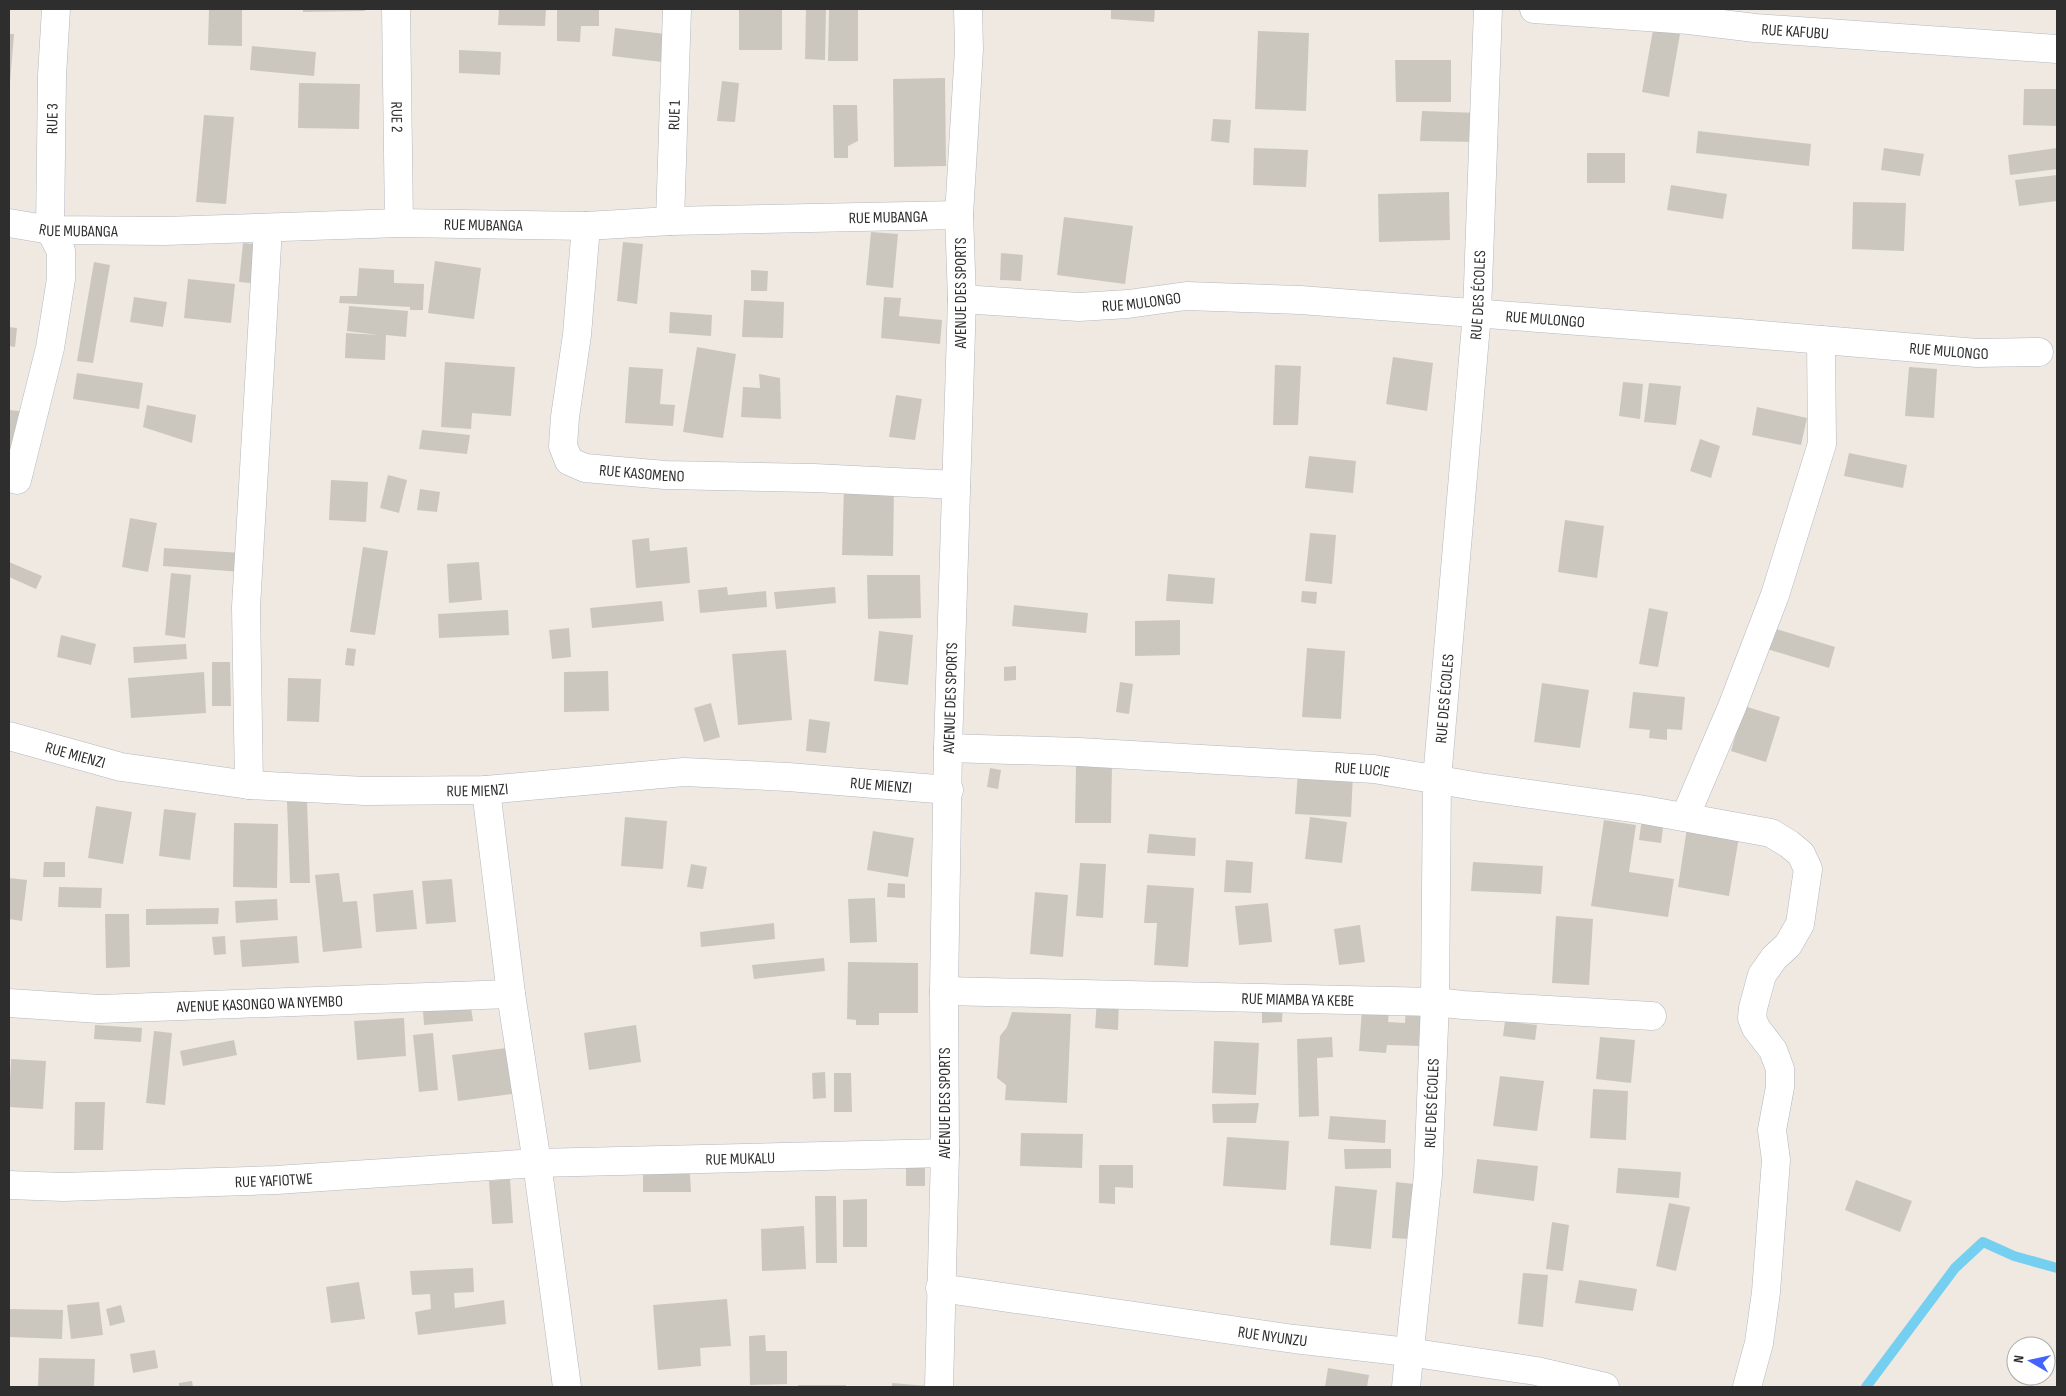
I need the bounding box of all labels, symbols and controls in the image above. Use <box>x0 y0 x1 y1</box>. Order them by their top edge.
street label: RUE KAFUBU <box>1761 20 1829 44</box>
street label: RUE 1 <box>665 99 685 130</box>
street label: RUE 2 <box>386 101 406 133</box>
street label: RUE 3 <box>43 103 63 134</box>
street label: RUE MUBANGA <box>848 208 928 228</box>
street label: RUE MUBANGA <box>444 216 523 236</box>
street label: RUE MUBANGA <box>37 220 118 242</box>
street label: AVENUE DES SPORTS <box>952 237 971 350</box>
street label: RUE DES ÉCOLES <box>1467 250 1490 341</box>
street label: RUE MULONGO <box>1101 289 1182 317</box>
street label: RUE MULONGO <box>1505 307 1586 332</box>
street label: RUE MULONGO <box>1909 339 1989 364</box>
street label: RUE KASOMENO <box>598 461 685 486</box>
street label: AVENUE DES SPORTS <box>940 642 962 755</box>
street label: RUE DES ÉCOLES <box>1432 653 1459 744</box>
street label: RUE MIENZI <box>43 738 107 773</box>
street label: RUE LUCIE <box>1334 759 1391 783</box>
street label: RUE MIENZI <box>849 774 913 798</box>
street label: RUE MIENZI <box>446 780 509 801</box>
street label: RUE MIAMBA YA KEBE <box>1241 990 1355 1011</box>
street label: AVENUE KASONGO WA NYEMBO <box>175 992 343 1017</box>
street label: AVENUE DES SPORTS <box>936 1047 955 1160</box>
street label: RUE DES ÉCOLES <box>1421 1058 1444 1148</box>
street label: RUE MUKALU <box>705 1149 775 1170</box>
street label: RUE YAFIOTWE <box>235 1170 313 1192</box>
street label: RUE NYUNZU <box>1236 1323 1308 1351</box>
north arrow <box>2006 1336 2056 1386</box>
text: N <box>2010 1354 2028 1364</box>

